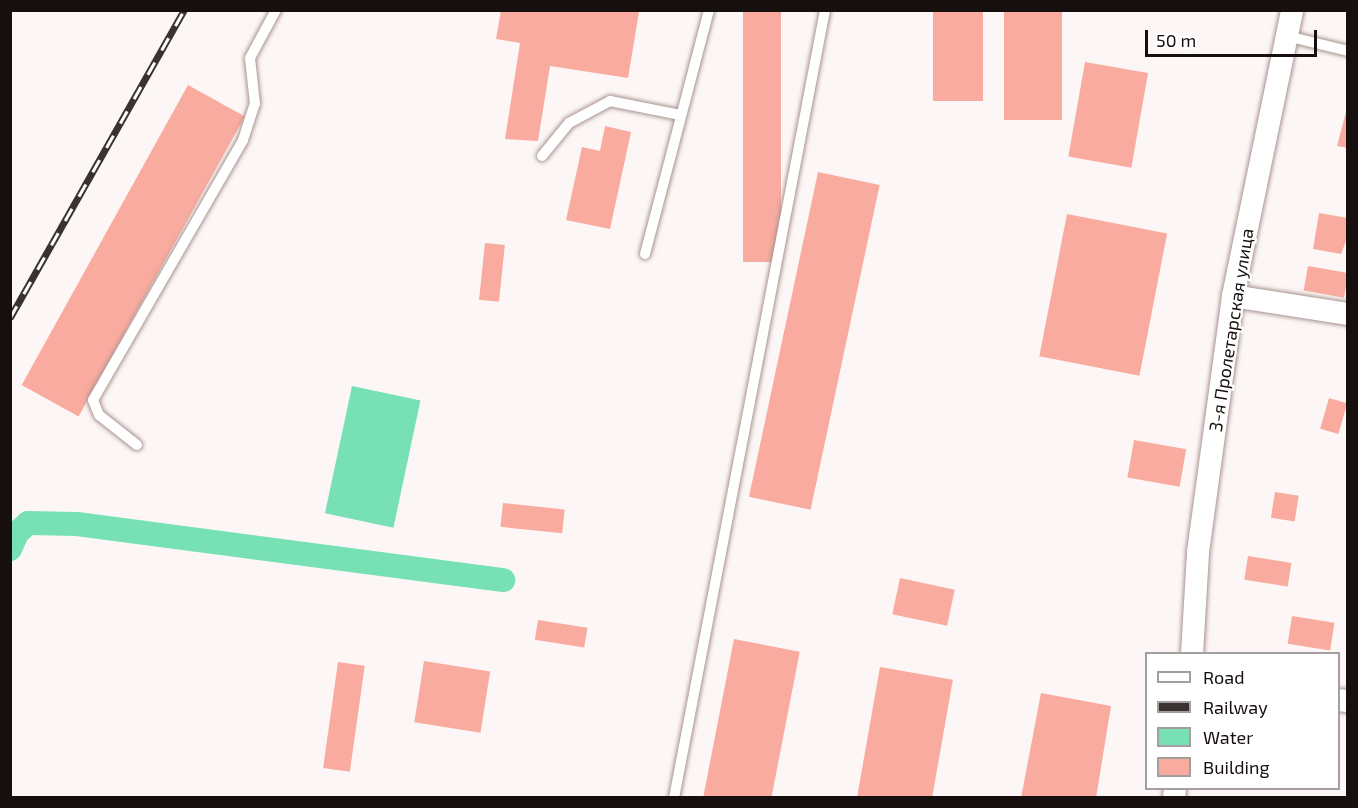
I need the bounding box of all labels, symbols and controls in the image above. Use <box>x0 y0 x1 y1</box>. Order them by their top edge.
scale bar <box>1148 18 1320 56</box>
text: 50 m <box>1156 29 1196 51</box>
street label: 3-я Пролетарская улица <box>1204 227 1258 433</box>
legend <box>1145 652 1340 790</box>
text: Road <box>1203 666 1244 688</box>
text: Railway <box>1203 696 1268 718</box>
text: Water <box>1203 726 1253 748</box>
text: Building <box>1203 756 1270 778</box>

